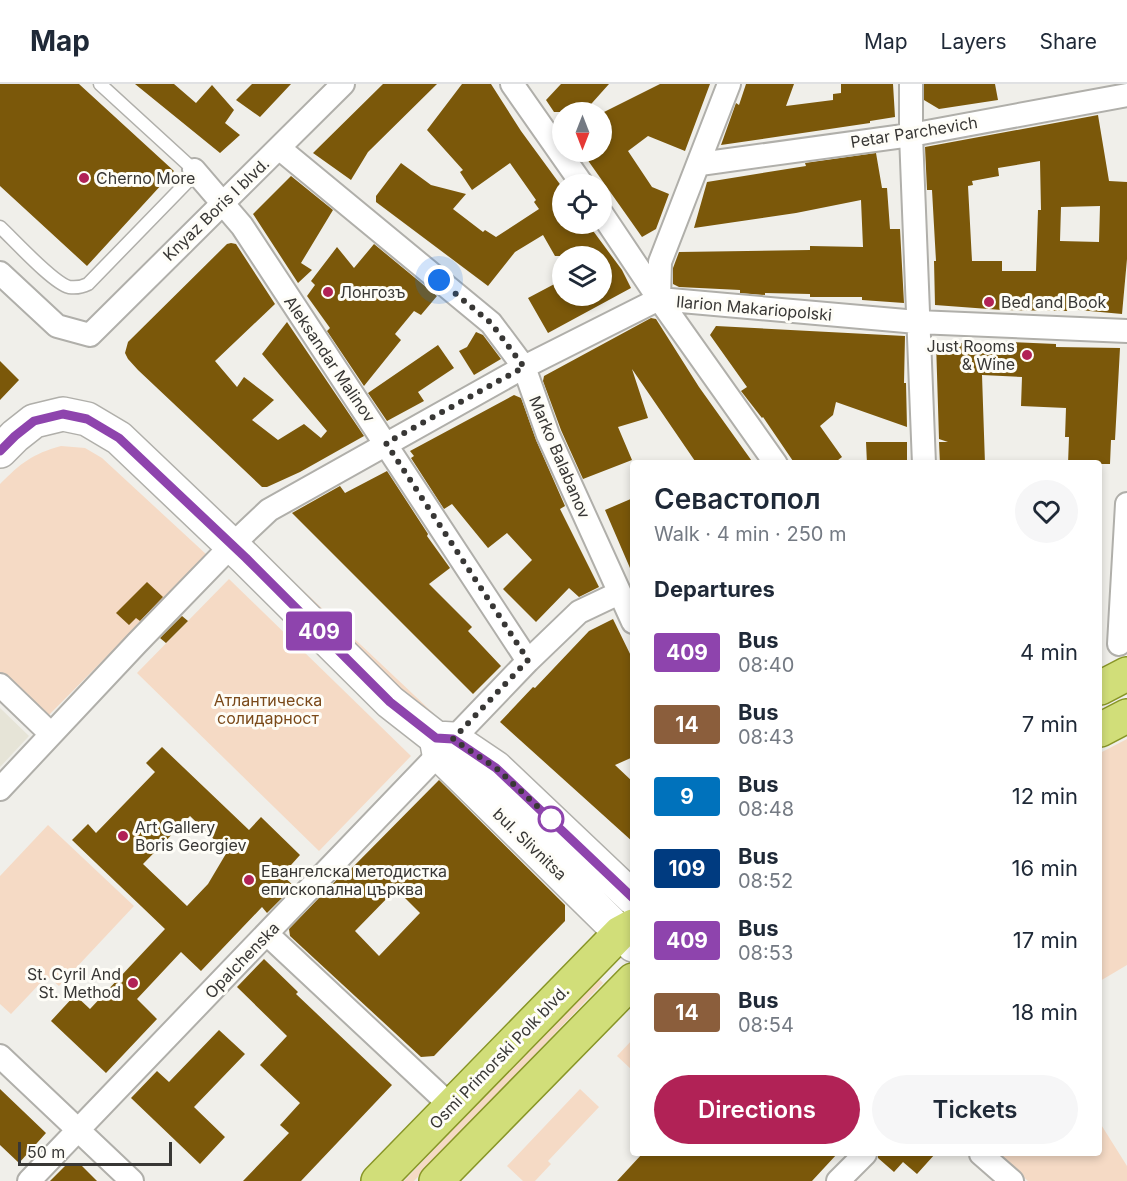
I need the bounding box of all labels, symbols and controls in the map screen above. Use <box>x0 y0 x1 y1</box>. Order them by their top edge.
text: Map <box>30 24 90 58</box>
text: Map <box>864 29 908 54</box>
text: Layers <box>941 29 1007 54</box>
text: Share <box>1040 29 1097 54</box>
north arrow <box>552 102 612 162</box>
map controls <box>552 102 612 306</box>
street label: Petar Parchevich <box>849 112 979 152</box>
street label: Knyaz Boris I blvd. <box>159 153 273 265</box>
place label: Cherno More <box>96 168 195 188</box>
marker: Cherno More <box>77 171 91 185</box>
button: locate <box>552 174 612 234</box>
button: layers <box>552 246 612 306</box>
your location <box>424 265 454 295</box>
place label: Лонгозъ <box>340 282 406 302</box>
marker: Лонгозъ <box>321 285 335 299</box>
street label: Ilarion Makariopolski <box>675 291 833 325</box>
street label: Aleksandar Malinov <box>280 292 380 426</box>
place label: Bed and Book <box>1001 292 1106 312</box>
marker: Bed and Book <box>982 295 996 309</box>
place label: Just Rooms & Wine <box>927 336 1015 374</box>
marker: Just Rooms & Wine <box>1020 348 1034 362</box>
street label: Marko Balabanov <box>525 393 595 521</box>
button: heart <box>1015 480 1078 543</box>
text: Севастопол <box>654 482 821 516</box>
text: Walk · 4 min · 250 m <box>654 522 847 546</box>
text: Departures <box>654 576 775 602</box>
line badge: 409 <box>284 612 354 650</box>
text: 409 <box>298 619 340 644</box>
text: Bus <box>738 627 779 653</box>
text: 4 min <box>1020 639 1078 665</box>
text: 409 <box>666 640 708 665</box>
text: 08:40 <box>738 653 794 677</box>
park label: Атлантическа солидарност <box>214 690 322 728</box>
text: Bus <box>738 699 779 725</box>
text: 7 min <box>1022 711 1078 737</box>
text: 14 <box>675 712 699 737</box>
text: 08:43 <box>738 725 794 749</box>
text: Bus <box>738 771 779 797</box>
text: 12 min <box>1012 783 1078 809</box>
text: 9 <box>680 784 694 809</box>
text: 08:48 <box>738 797 794 821</box>
street label: bul. Slivnitsa <box>489 804 571 884</box>
unlabelled marker <box>538 806 564 832</box>
place label: Art Gallery Boris Georgiev <box>135 817 246 855</box>
marker: Art Gallery Boris Georgiev <box>116 829 130 843</box>
text: Bus <box>738 843 779 869</box>
text: 16 min <box>1012 855 1078 881</box>
text: 109 <box>669 856 705 881</box>
place label: Евангелска методистка епископална църква <box>261 861 447 899</box>
text: 08:52 <box>738 869 793 893</box>
marker: Евангелска методистка епископална църква <box>242 873 256 887</box>
text: Bus <box>738 915 779 941</box>
street label: Opalchenska <box>201 918 283 1002</box>
text: 17 min <box>1013 927 1078 953</box>
text: 409 <box>666 928 708 953</box>
text: 08:53 <box>738 941 793 965</box>
place label: St. Cyril And St. Method <box>27 964 121 1002</box>
marker: St. Cyril And St. Method <box>126 976 140 990</box>
street label: Osmi Primorski Polk blvd. <box>425 981 573 1133</box>
text: Bus <box>738 987 779 1013</box>
text: 18 min <box>1012 999 1078 1025</box>
text: 14 <box>675 1000 699 1025</box>
text: 08:54 <box>738 1013 794 1037</box>
button: Directions <box>654 1075 860 1144</box>
button: Tickets <box>872 1075 1078 1144</box>
scale bar <box>18 1139 172 1166</box>
text: 50 m <box>27 1142 65 1162</box>

